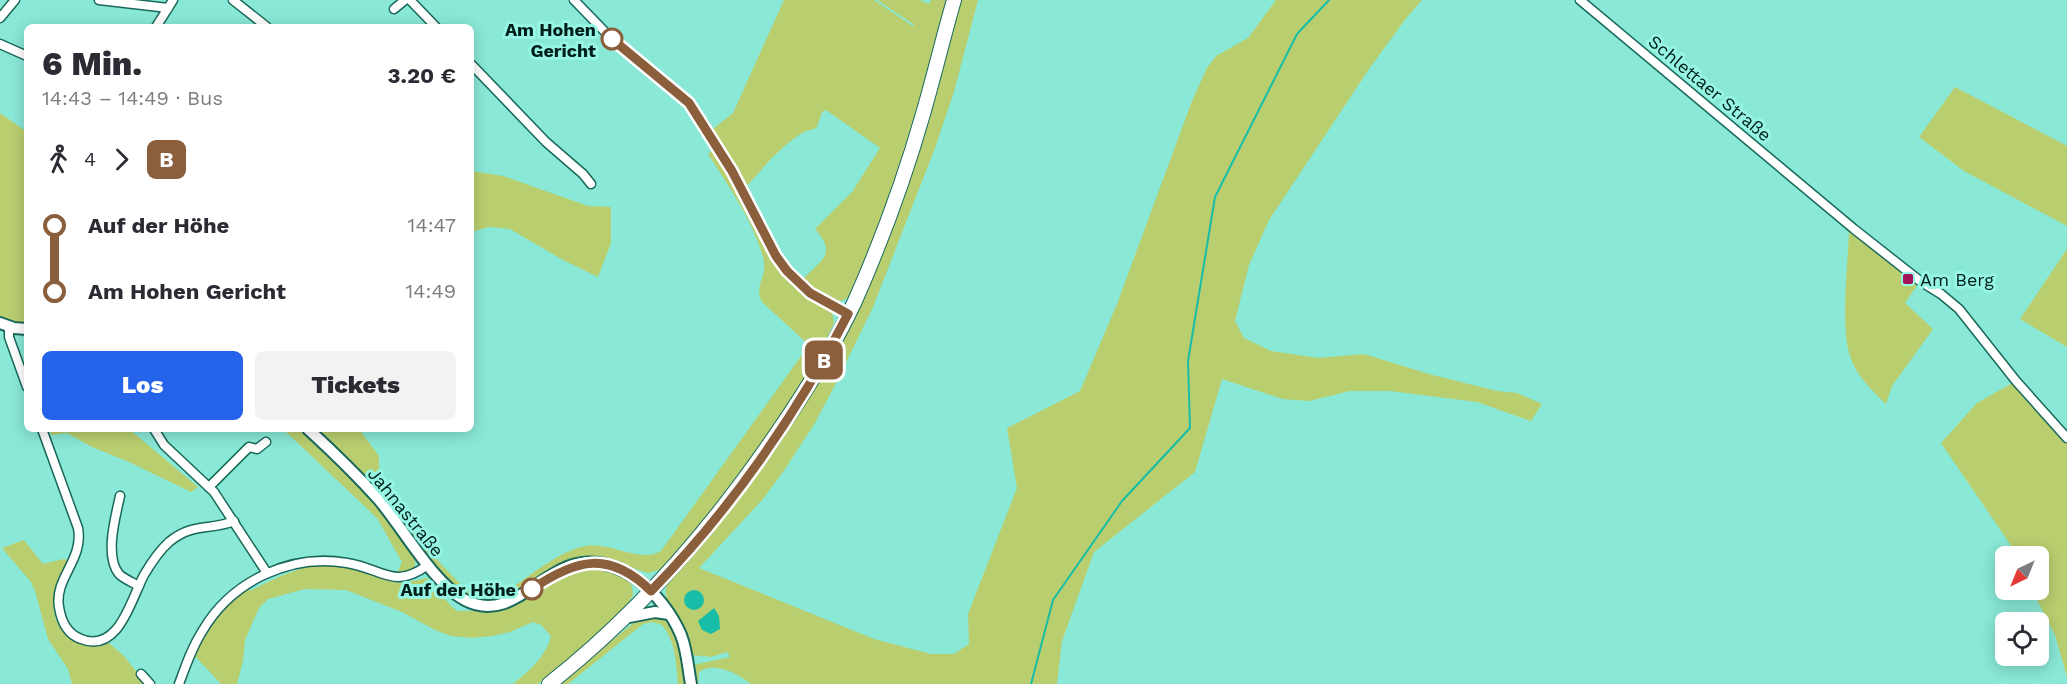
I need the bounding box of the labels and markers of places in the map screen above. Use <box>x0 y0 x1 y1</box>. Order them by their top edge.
place label: Am Hohen Gericht <box>505 19 596 61</box>
marker: Am Hohen Gericht <box>601 28 623 50</box>
place label: Am Berg <box>1920 269 1994 290</box>
marker: Am Berg <box>1901 272 1915 286</box>
marker: Auf der Höhe <box>521 578 543 600</box>
place label: Auf der Höhe <box>400 579 516 600</box>

